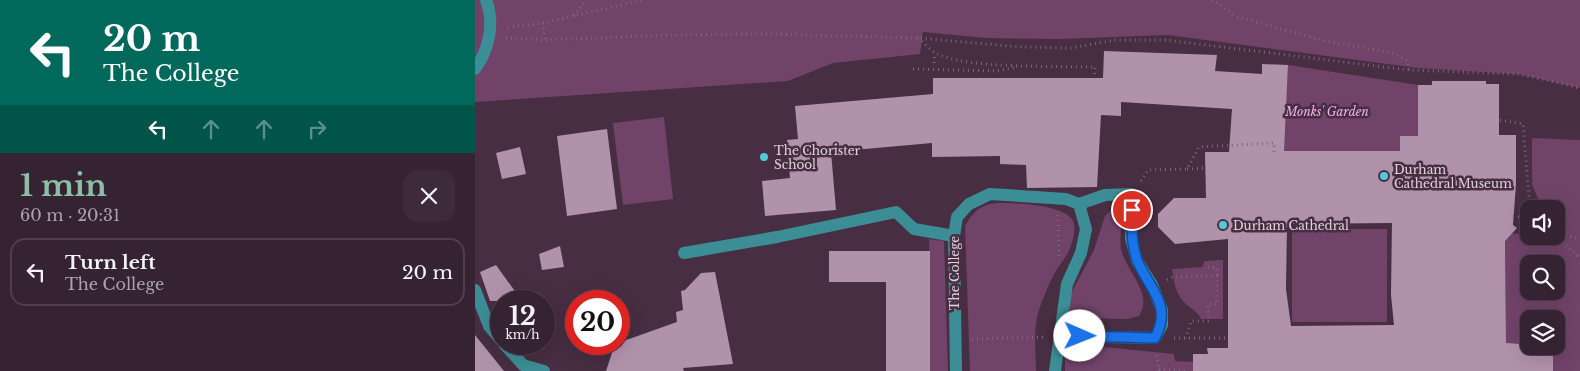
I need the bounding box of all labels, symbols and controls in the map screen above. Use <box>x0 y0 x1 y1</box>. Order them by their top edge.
text: 20 m <box>103 17 200 60</box>
icon: left <box>20 20 85 85</box>
text: The College <box>103 60 239 87</box>
park label: Monks' Garden <box>1284 104 1369 119</box>
icon: left <box>144 115 172 143</box>
icon: ahead <box>197 115 225 143</box>
icon: ahead <box>250 115 278 143</box>
icon: right <box>303 115 331 143</box>
place label: The Chorister School <box>774 143 861 172</box>
marker: The Chorister School <box>758 151 770 163</box>
place label: Durham Cathedral Museum <box>1394 162 1512 191</box>
text: 1 min <box>20 167 107 204</box>
button: close <box>403 170 455 222</box>
marker: Durham Cathedral Museum <box>1378 170 1390 182</box>
pin <box>1111 189 1153 231</box>
icon: arrive <box>1118 196 1146 224</box>
map controls <box>1520 200 1565 355</box>
button: sound <box>1520 200 1565 245</box>
text: 60 m · 20:31 <box>20 205 120 225</box>
place label: Durham Cathedral <box>1233 218 1349 233</box>
marker: Durham Cathedral <box>1217 219 1229 231</box>
street label: The College <box>947 236 962 310</box>
text: Turn left <box>65 251 156 274</box>
button: search <box>1520 255 1565 300</box>
icon: left <box>22 258 50 286</box>
text: 20 m <box>402 261 453 284</box>
text: The College <box>65 274 164 294</box>
speed limit sign: 20 <box>565 290 630 355</box>
text: 12 <box>509 301 536 332</box>
position arrow <box>1053 309 1105 361</box>
button: layers <box>1520 310 1565 355</box>
text: km/h <box>505 327 540 342</box>

